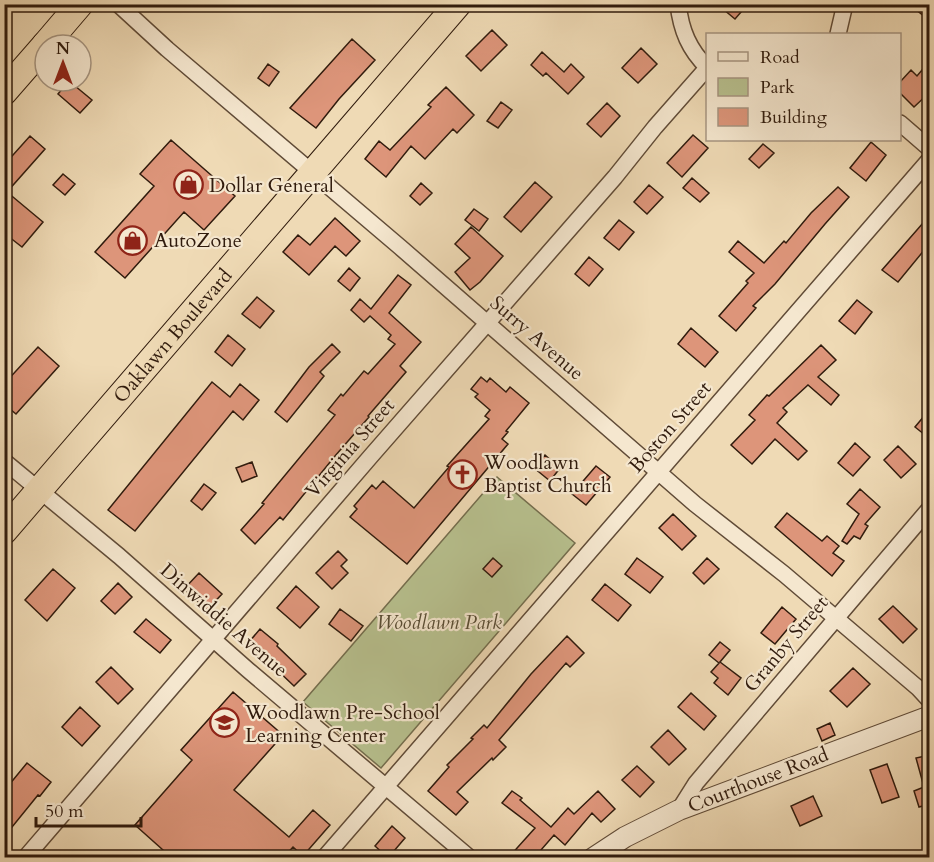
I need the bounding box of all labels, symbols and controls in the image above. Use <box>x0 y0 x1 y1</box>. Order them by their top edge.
north arrow <box>33 33 93 93</box>
legend <box>706 33 901 141</box>
text: N <box>56 38 70 60</box>
text: Road <box>760 45 800 70</box>
text: Park <box>760 75 795 100</box>
text: Building <box>760 105 828 130</box>
shop icon: Dollar General <box>172 169 204 201</box>
place label: Dollar General <box>209 172 334 199</box>
shop icon: AutoZone <box>117 224 149 256</box>
place label: AutoZone <box>154 227 242 254</box>
street label: Oaklawn Boulevard <box>107 262 238 409</box>
street label: Surry Avenue <box>484 290 590 386</box>
street label: Boston Street <box>623 375 718 479</box>
street label: Virginia Street <box>299 392 401 503</box>
place label: Woodlawn Baptist Church <box>483 449 612 499</box>
church icon: Woodlawn Baptist Church <box>447 458 479 490</box>
street label: Dinwiddie Avenue <box>154 557 294 683</box>
street label: Granby Street <box>738 590 835 698</box>
park label: Woodlawn Park <box>376 609 502 636</box>
place label: Woodlawn Pre-School Learning Center <box>244 699 440 749</box>
school or university icon: Woodlawn Pre-School Learning Center <box>208 707 240 739</box>
street label: Courthouse Road <box>684 741 833 819</box>
scale bar <box>36 790 141 828</box>
text: 50 m <box>45 799 84 824</box>

